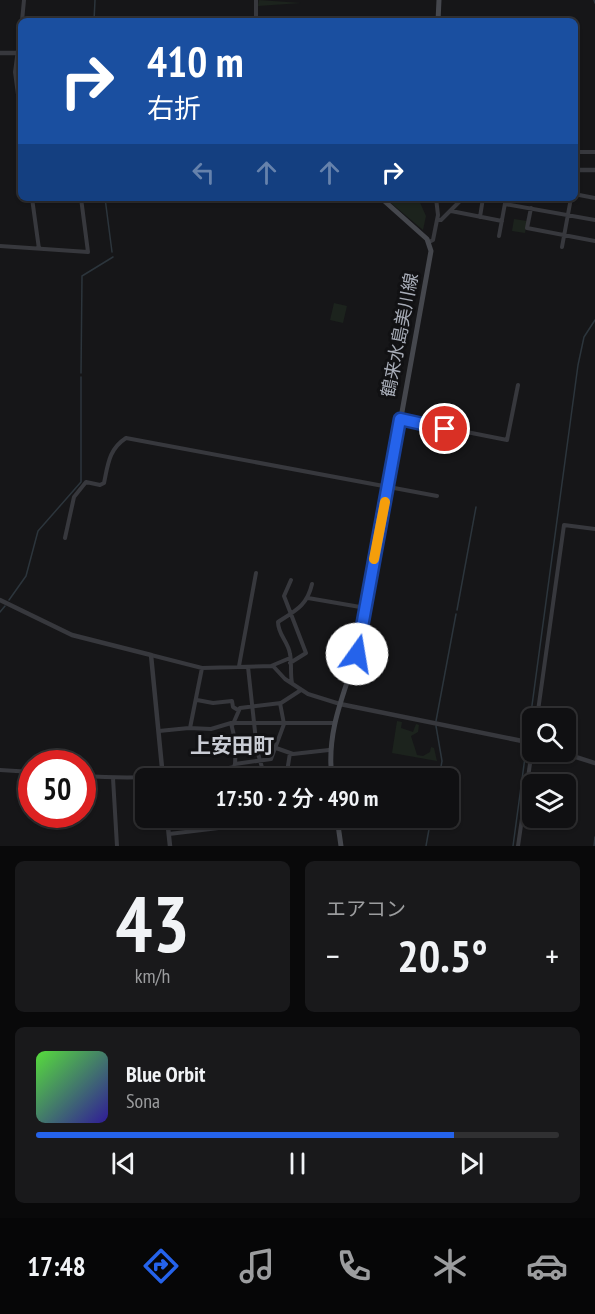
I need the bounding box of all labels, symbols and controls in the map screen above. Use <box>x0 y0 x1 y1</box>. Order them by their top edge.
text: 410 m <box>147 34 244 89</box>
icon: right <box>48 42 126 120</box>
text: 右折 <box>147 91 201 125</box>
icon: left <box>187 156 220 189</box>
icon: ahead <box>250 156 283 189</box>
icon: ahead <box>313 156 346 189</box>
icon: right <box>376 156 409 189</box>
street label: 鶴来水島美川線 <box>376 271 423 399</box>
pin <box>419 403 470 454</box>
icon: arrive <box>428 412 461 445</box>
position arrow <box>325 622 389 686</box>
map controls <box>522 708 576 828</box>
button: search <box>522 708 576 762</box>
district label: 上安田町 <box>190 732 274 759</box>
speed limit sign: 50 <box>18 750 96 828</box>
button: layers <box>522 774 576 828</box>
text: 17:50 · 2 分 · 490 m <box>216 784 378 812</box>
text: 43 <box>115 873 190 974</box>
text: エアコン <box>326 896 406 922</box>
text: 20.5° <box>397 926 488 984</box>
text: − <box>326 934 340 977</box>
text: + <box>545 934 559 977</box>
text: km/h <box>135 963 170 989</box>
text: Blue Orbit <box>126 1060 205 1088</box>
text: Sona <box>126 1088 160 1114</box>
icon: previous <box>107 1147 140 1180</box>
icon: pause <box>281 1147 314 1180</box>
icon: next <box>455 1147 488 1180</box>
icon: directions <box>140 1245 182 1287</box>
icon: music <box>236 1245 278 1287</box>
icon: phone <box>333 1245 375 1287</box>
icon: climate <box>429 1245 471 1287</box>
icon: car <box>526 1245 568 1287</box>
text: 17:48 <box>27 1249 86 1283</box>

